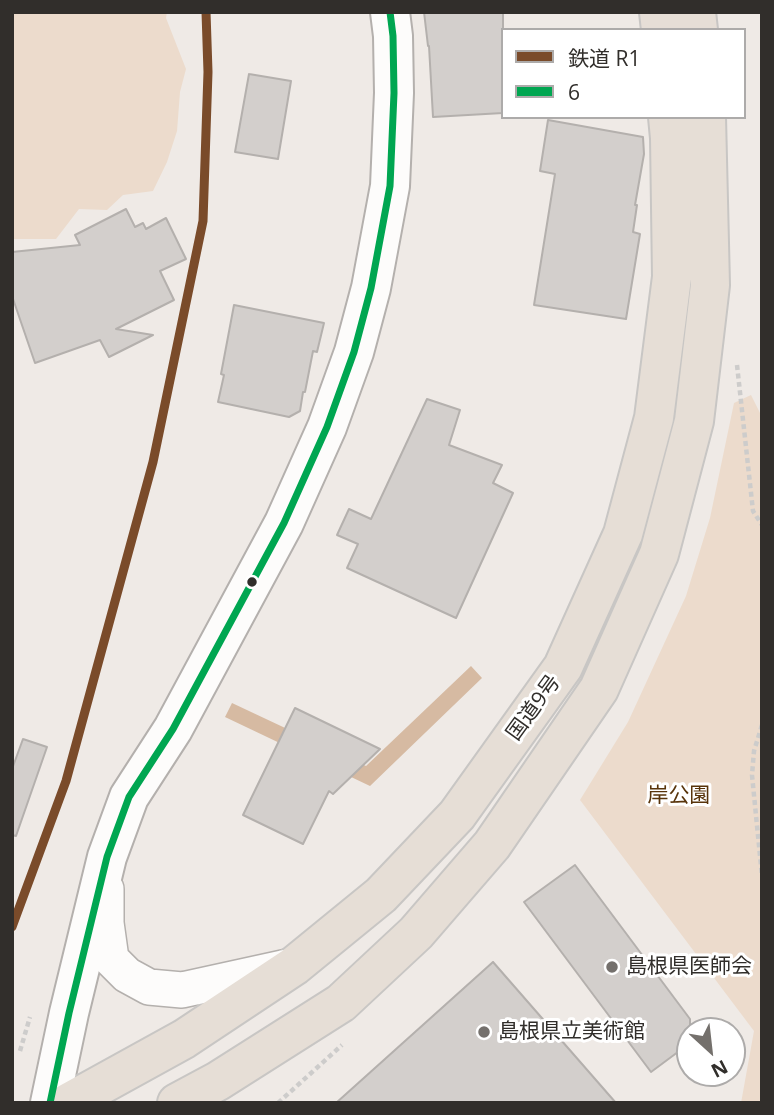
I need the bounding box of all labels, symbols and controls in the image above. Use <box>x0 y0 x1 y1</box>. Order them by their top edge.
legend <box>501 28 746 119</box>
text: 鉄道 R1 <box>568 44 640 72</box>
text: 6 <box>568 78 580 106</box>
unlabelled marker <box>245 575 259 589</box>
street label: 国道9号 <box>502 670 566 746</box>
park label: 岸公園 <box>648 783 710 809</box>
place label: 島根県医師会 <box>626 954 752 980</box>
marker: 島根県医師会 <box>604 959 620 975</box>
north arrow <box>676 1017 746 1087</box>
place label: 島根県立美術館 <box>498 1019 645 1045</box>
marker: 島根県立美術館 <box>476 1024 492 1040</box>
text: N <box>707 1054 732 1084</box>

